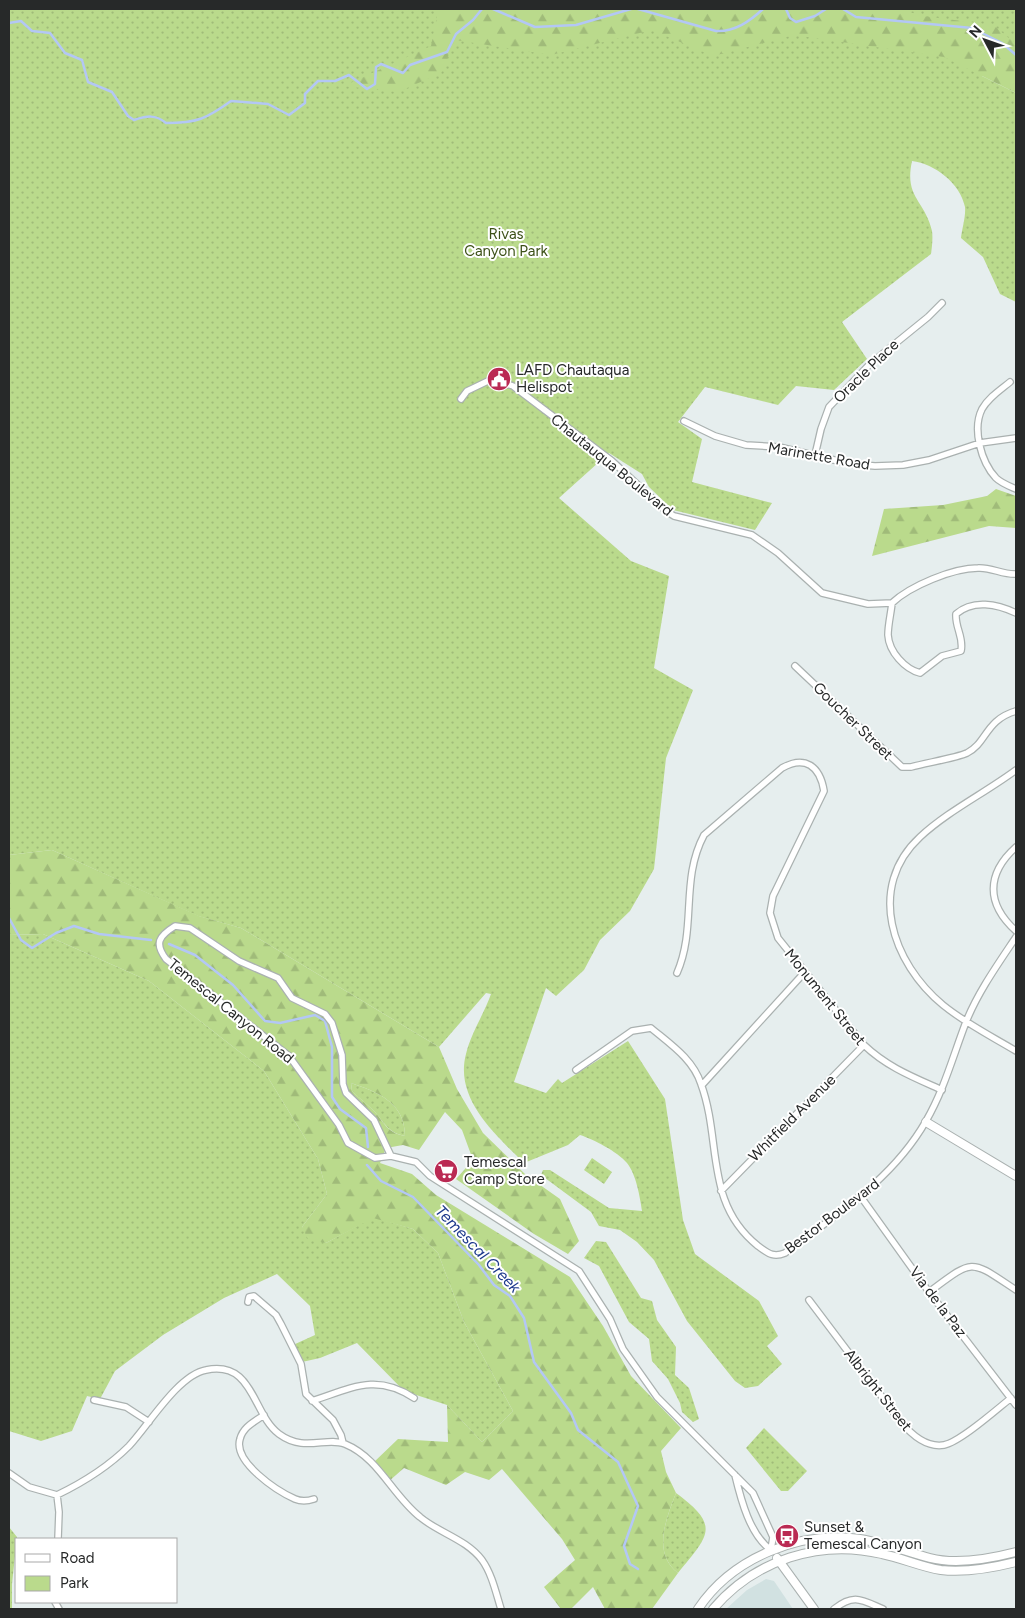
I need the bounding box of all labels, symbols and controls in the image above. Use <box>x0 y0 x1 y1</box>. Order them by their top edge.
north arrow <box>960 15 1010 65</box>
text: N <box>966 22 986 41</box>
park label: Rivas Canyon Park <box>464 225 549 260</box>
street label: Oracle Place <box>830 335 902 407</box>
place label: LAFD Chautaqua Helispot <box>516 361 629 396</box>
public building icon: LAFD Chautaqua Helispot <box>486 366 512 392</box>
street label: Chautauqua Boulevard <box>547 410 677 520</box>
street label: Marinette Road <box>767 438 871 474</box>
street label: Goucher Street <box>809 678 897 764</box>
street label: Monument Street <box>781 945 870 1049</box>
street label: Temescal Canyon Road <box>165 955 297 1067</box>
street label: Whitfield Avenue <box>745 1071 839 1165</box>
place label: Temescal Camp Store <box>464 1153 545 1188</box>
supermarket icon: Temescal Camp Store <box>433 1158 459 1184</box>
street label: Bestor Boulevard <box>781 1174 883 1258</box>
water label: Temescal Creek <box>431 1201 525 1298</box>
street label: Via de la Paz <box>905 1263 971 1341</box>
street label: Albright Street <box>840 1345 916 1435</box>
place label: Sunset & Temescal Canyon <box>804 1518 922 1553</box>
bus stop icon: Sunset & Temescal Canyon <box>774 1523 800 1549</box>
legend <box>15 1538 178 1603</box>
text: Road <box>60 1549 95 1567</box>
text: Park <box>60 1574 89 1592</box>

